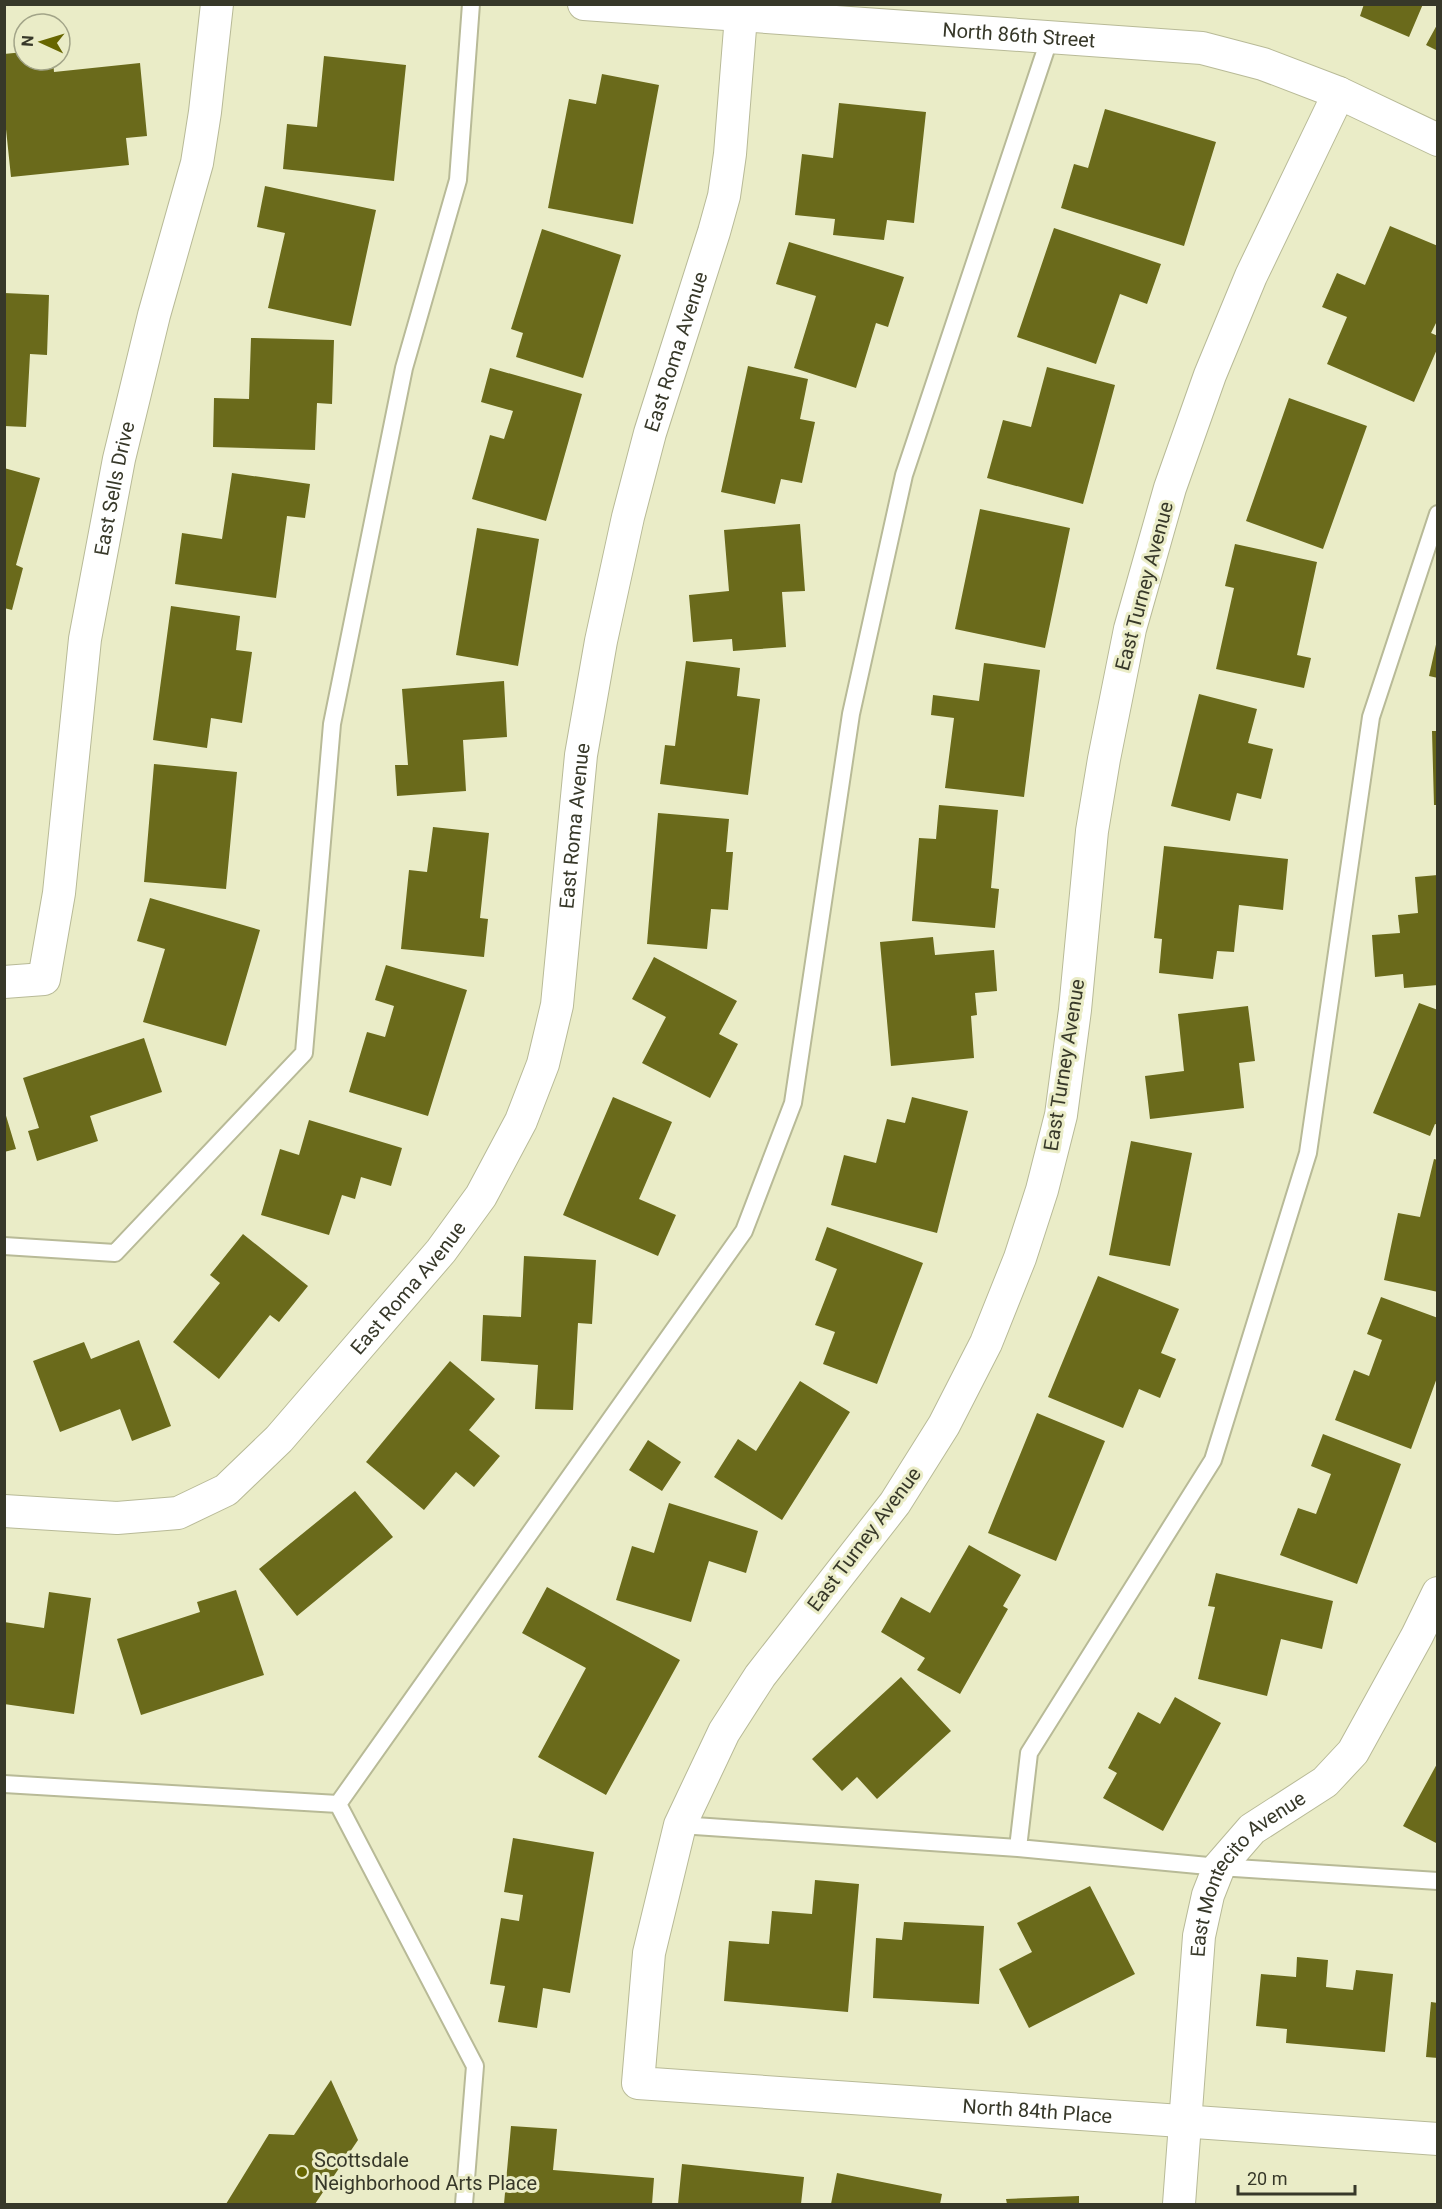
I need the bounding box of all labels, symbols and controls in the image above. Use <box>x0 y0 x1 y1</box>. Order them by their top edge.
north arrow <box>12 12 72 72</box>
street label: North 86th Street <box>942 18 1096 52</box>
text: N <box>18 35 37 47</box>
street label: East Roma Avenue <box>639 269 713 435</box>
street label: East Sells Drive <box>89 419 140 558</box>
street label: East Turney Avenue <box>1110 499 1178 673</box>
street label: East Roma Avenue <box>554 741 595 910</box>
street label: East Turney Avenue <box>1039 977 1089 1153</box>
street label: East Roma Avenue <box>345 1216 471 1359</box>
street label: East Turney Avenue <box>802 1462 926 1616</box>
street label: East Montecito Avenue <box>1185 1786 1310 1958</box>
street label: North 84th Place <box>962 2094 1113 2128</box>
place label: Scottsdale Neighborhood Arts Place <box>314 2148 537 2195</box>
scale bar <box>1238 2158 1355 2196</box>
marker: Scottsdale Neighborhood Arts Place <box>295 2165 309 2179</box>
text: 20 m <box>1247 2168 1287 2189</box>

